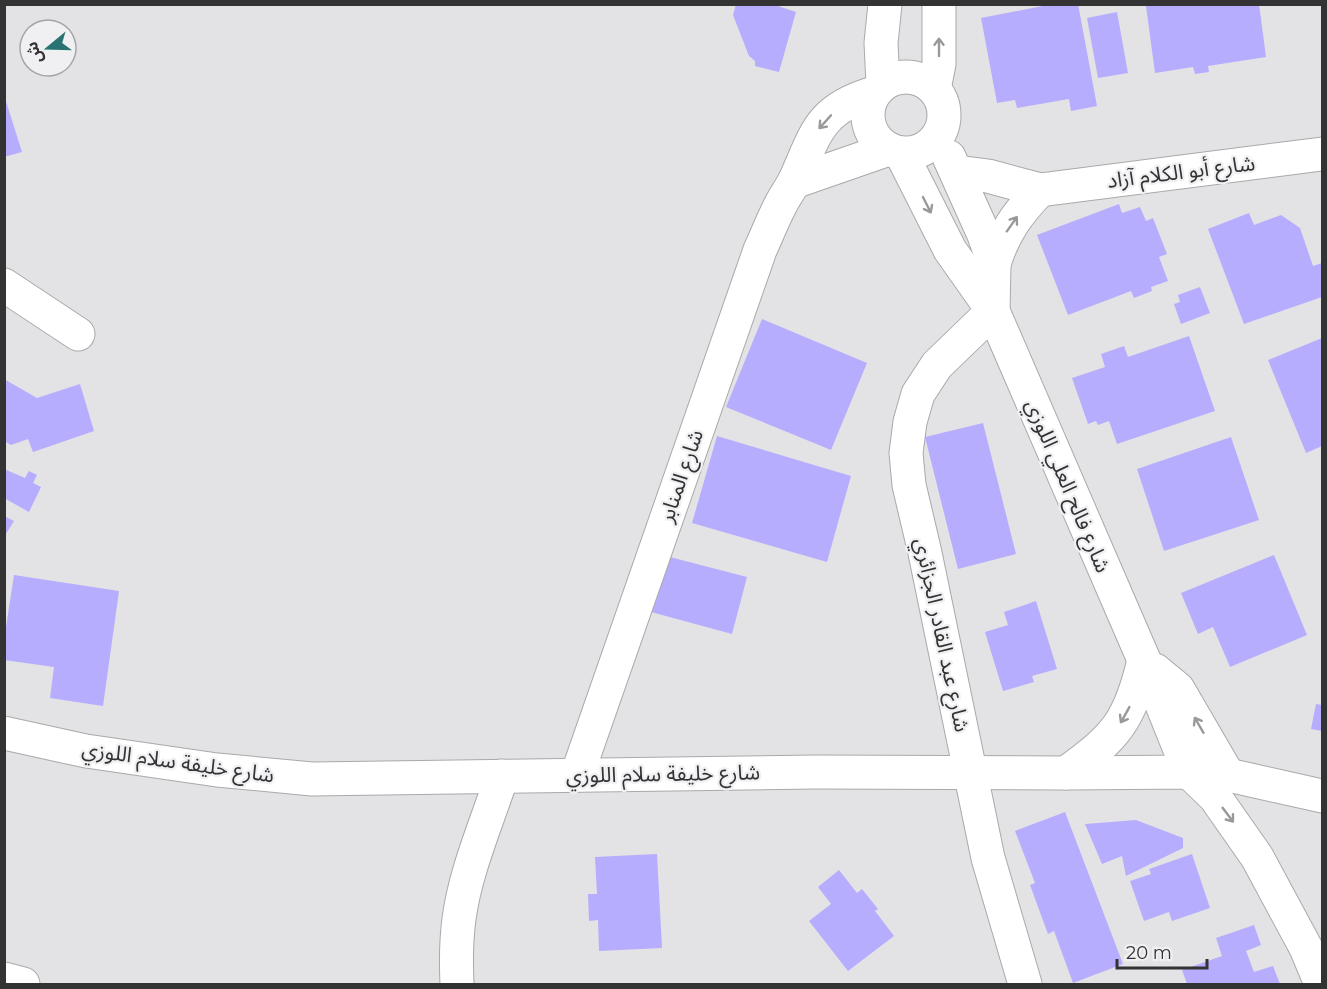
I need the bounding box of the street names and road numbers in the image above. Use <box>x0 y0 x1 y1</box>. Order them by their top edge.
street label: شارع أبو الكلام آزاد <box>1106 150 1257 197</box>
street label: شارع فالح العلي اللوزي <box>1017 396 1116 578</box>
street label: شارع المنابر <box>653 426 711 527</box>
street label: شارع عبد القادر الجزائري <box>906 536 975 735</box>
street label: شارع خليفة سلام اللوزي <box>80 736 276 791</box>
street label: شارع خليفة سلام اللوزي <box>566 759 760 792</box>

